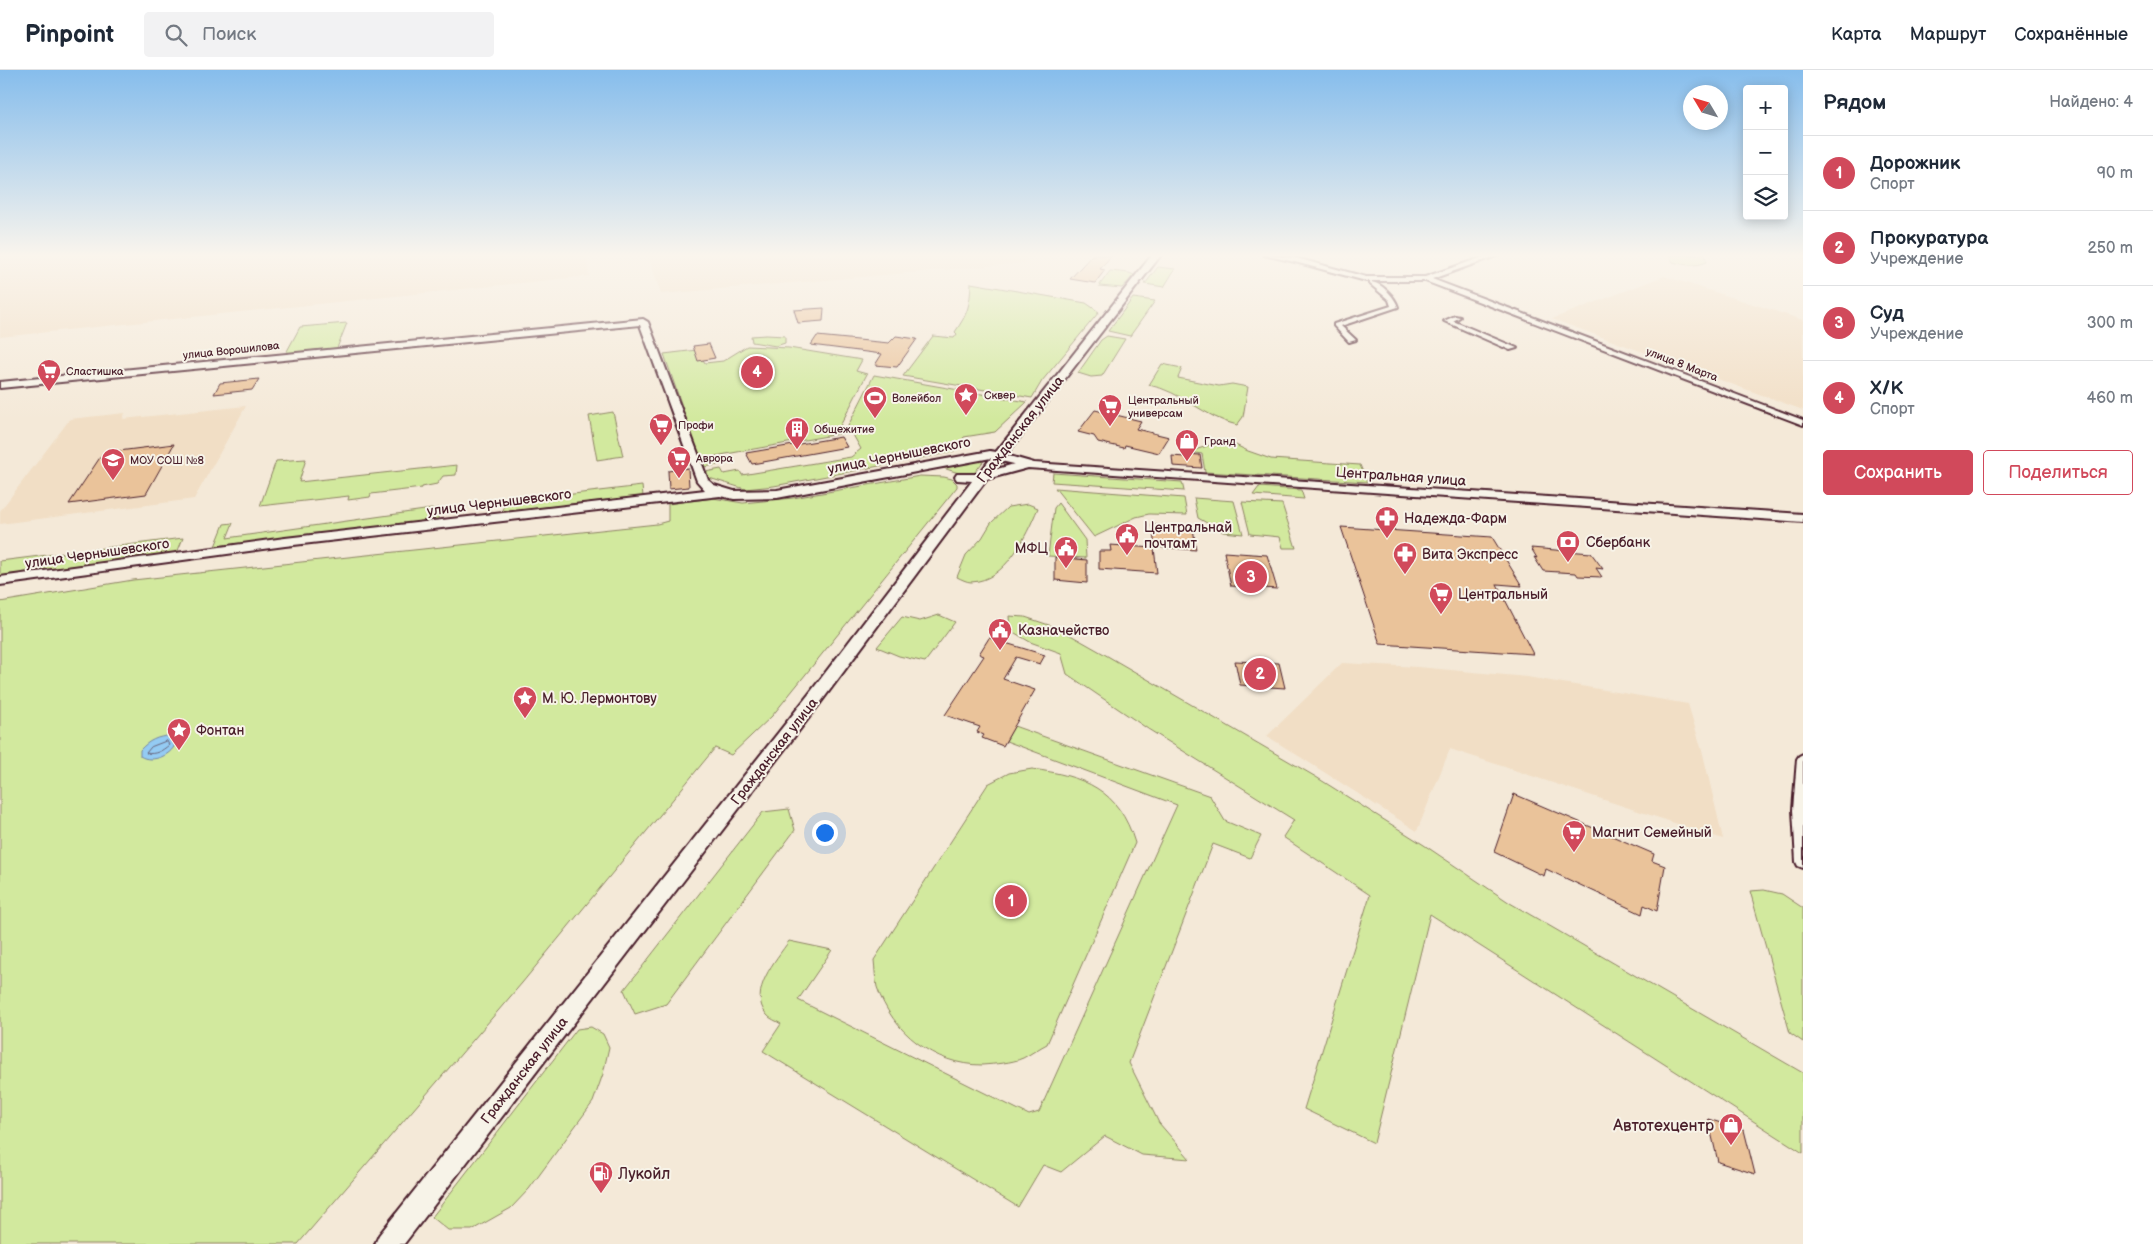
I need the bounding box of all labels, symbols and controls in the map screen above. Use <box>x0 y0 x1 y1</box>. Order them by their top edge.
search box <box>144 12 494 57</box>
text: Pinpoint <box>25 20 114 49</box>
icon: search <box>162 21 190 49</box>
text: Поиск <box>202 23 256 46</box>
text: Карта <box>1831 24 1882 45</box>
text: Маршрут <box>1910 24 1986 45</box>
text: Сохранённые <box>2014 24 2128 45</box>
north arrow <box>1683 85 1728 130</box>
map controls <box>1743 85 1788 220</box>
button: + <box>1743 85 1788 130</box>
text: Рядом <box>1823 90 1886 115</box>
text: Найдено: 4 <box>2049 93 2133 112</box>
button: − <box>1743 130 1788 175</box>
text: Дорожник <box>1870 152 1960 175</box>
text: 1 <box>1836 164 1842 183</box>
text: 90 m <box>2097 164 2133 183</box>
button: layers <box>1743 175 1788 220</box>
text: Спорт <box>1870 175 1915 194</box>
text: Прокуратура <box>1870 227 1988 250</box>
text: 2 <box>1834 239 1844 258</box>
text: 250 m <box>2087 239 2133 258</box>
text: Учреждение <box>1870 250 1963 269</box>
text: Суд <box>1870 302 1904 325</box>
text: 3 <box>1834 314 1844 333</box>
text: 300 m <box>2087 314 2133 333</box>
text: Учреждение <box>1870 325 1963 344</box>
street label: улица Ворошилова <box>182 339 280 362</box>
street label: улица 8 Марта <box>1644 345 1720 384</box>
pin: 4 <box>741 353 773 391</box>
supermarket icon: Сластишка <box>36 358 62 392</box>
place label: Сластишка <box>66 365 124 378</box>
street label: Гражданская улица <box>973 372 1068 486</box>
text: Х/К <box>1870 377 1903 400</box>
place icon: Сквер <box>953 382 979 416</box>
sports icon: Волейбол <box>862 385 888 419</box>
place label: Сквер <box>984 389 1016 402</box>
text: 4 <box>1834 389 1844 408</box>
text: 460 m <box>2087 389 2133 408</box>
place label: Волейбол <box>892 392 941 405</box>
supermarket icon: Центральный универсам <box>1097 393 1123 427</box>
place label: Центральный универсам <box>1128 394 1199 420</box>
text: Спорт <box>1870 400 1915 419</box>
supermarket icon: Профи <box>648 412 674 446</box>
building icon: Общежитие <box>784 416 810 450</box>
place label: Профи <box>678 419 714 432</box>
place label: Общежитие <box>814 423 874 436</box>
shop icon: Гранд <box>1174 428 1200 462</box>
street label: улица Чернышевского <box>826 433 972 478</box>
place label: Гранд <box>1204 435 1236 448</box>
supermarket icon: Аврора <box>666 445 692 479</box>
school or university icon: МОУ СОШ №8 <box>100 447 126 481</box>
button: Сохранить <box>1823 450 1973 495</box>
button: Поделиться <box>1983 450 2133 495</box>
place label: Аврора <box>695 452 734 465</box>
place label: МОУ СОШ №8 <box>130 454 204 467</box>
street label: Центральная улица <box>1335 463 1467 490</box>
street label: улица Чернышевского <box>426 485 572 520</box>
pharmacy icon: Надежда-Фарм <box>1374 505 1400 539</box>
place label: Надежда-Фарм <box>1404 510 1507 527</box>
place label: Центральнай почтамт <box>1144 519 1232 552</box>
public building icon: Центральнай почтамт <box>1114 522 1140 556</box>
bank icon: Сбербанк <box>1555 529 1581 563</box>
place label: Сбербанк <box>1586 534 1651 551</box>
street label: улица Чернышевского <box>24 535 170 572</box>
public building icon: МФЦ <box>1053 535 1079 569</box>
place label: МФЦ <box>1015 540 1048 557</box>
pharmacy icon: Вита Экспресс <box>1392 541 1418 575</box>
place label: Вита Экспресс <box>1422 546 1518 563</box>
pin: 3 <box>1235 558 1267 596</box>
supermarket icon: Центральный <box>1428 581 1454 615</box>
place label: Центральный <box>1458 586 1548 603</box>
public building icon: Казначейство <box>987 617 1013 651</box>
place label: Казначейство <box>1018 622 1109 639</box>
pin: 2 <box>1244 655 1276 693</box>
place icon: М. Ю. Лермонтову <box>512 685 538 719</box>
place label: М. Ю. Лермонтову <box>542 690 657 707</box>
street label: Гражданская улица <box>727 694 822 808</box>
place icon: Фонтан <box>166 717 192 751</box>
place label: Фонтан <box>196 722 245 739</box>
supermarket icon: Магнит Семейный <box>1561 819 1587 853</box>
your location <box>812 820 838 846</box>
place label: Магнит Семейный <box>1592 824 1712 841</box>
pin: 1 <box>995 882 1027 920</box>
street label: Гражданская улица <box>477 1013 572 1127</box>
shop icon: Автотехцентр <box>1718 1112 1744 1146</box>
place label: Автотехцентр <box>1612 1117 1714 1136</box>
fuel station icon: Лукойл <box>588 1160 614 1194</box>
place label: Лукойл <box>617 1165 670 1184</box>

